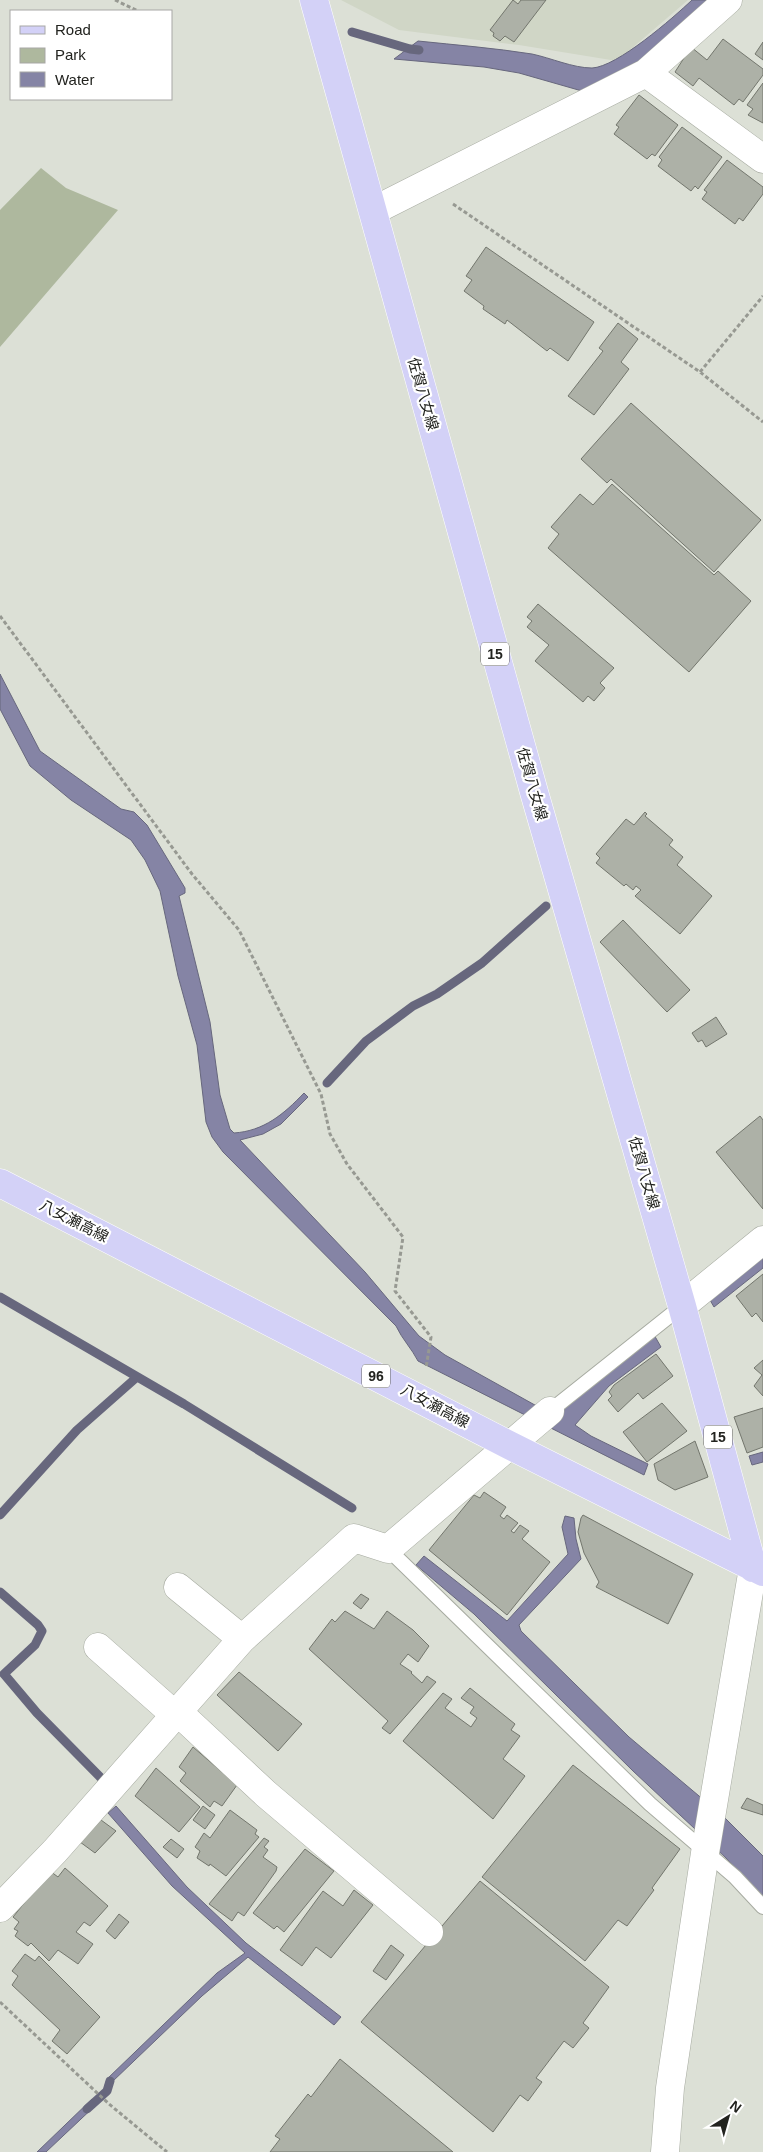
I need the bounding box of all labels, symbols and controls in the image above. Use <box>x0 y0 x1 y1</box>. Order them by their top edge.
legend <box>10 10 172 100</box>
text: Road <box>55 21 91 38</box>
text: Park <box>55 46 86 63</box>
text: Water <box>55 71 94 88</box>
street label: 佐賀八女線 <box>405 355 442 432</box>
road number: 15 <box>481 642 509 666</box>
street label: 佐賀八女線 <box>514 745 551 822</box>
street label: 佐賀八女線 <box>626 1134 663 1211</box>
street label: 八女瀬高線 <box>37 1196 112 1245</box>
road number: 96 <box>362 1364 390 1388</box>
street label: 八女瀬高線 <box>398 1380 472 1431</box>
road number: 15 <box>704 1425 732 1448</box>
north arrow <box>703 2092 753 2142</box>
text: N <box>727 2097 745 2116</box>

